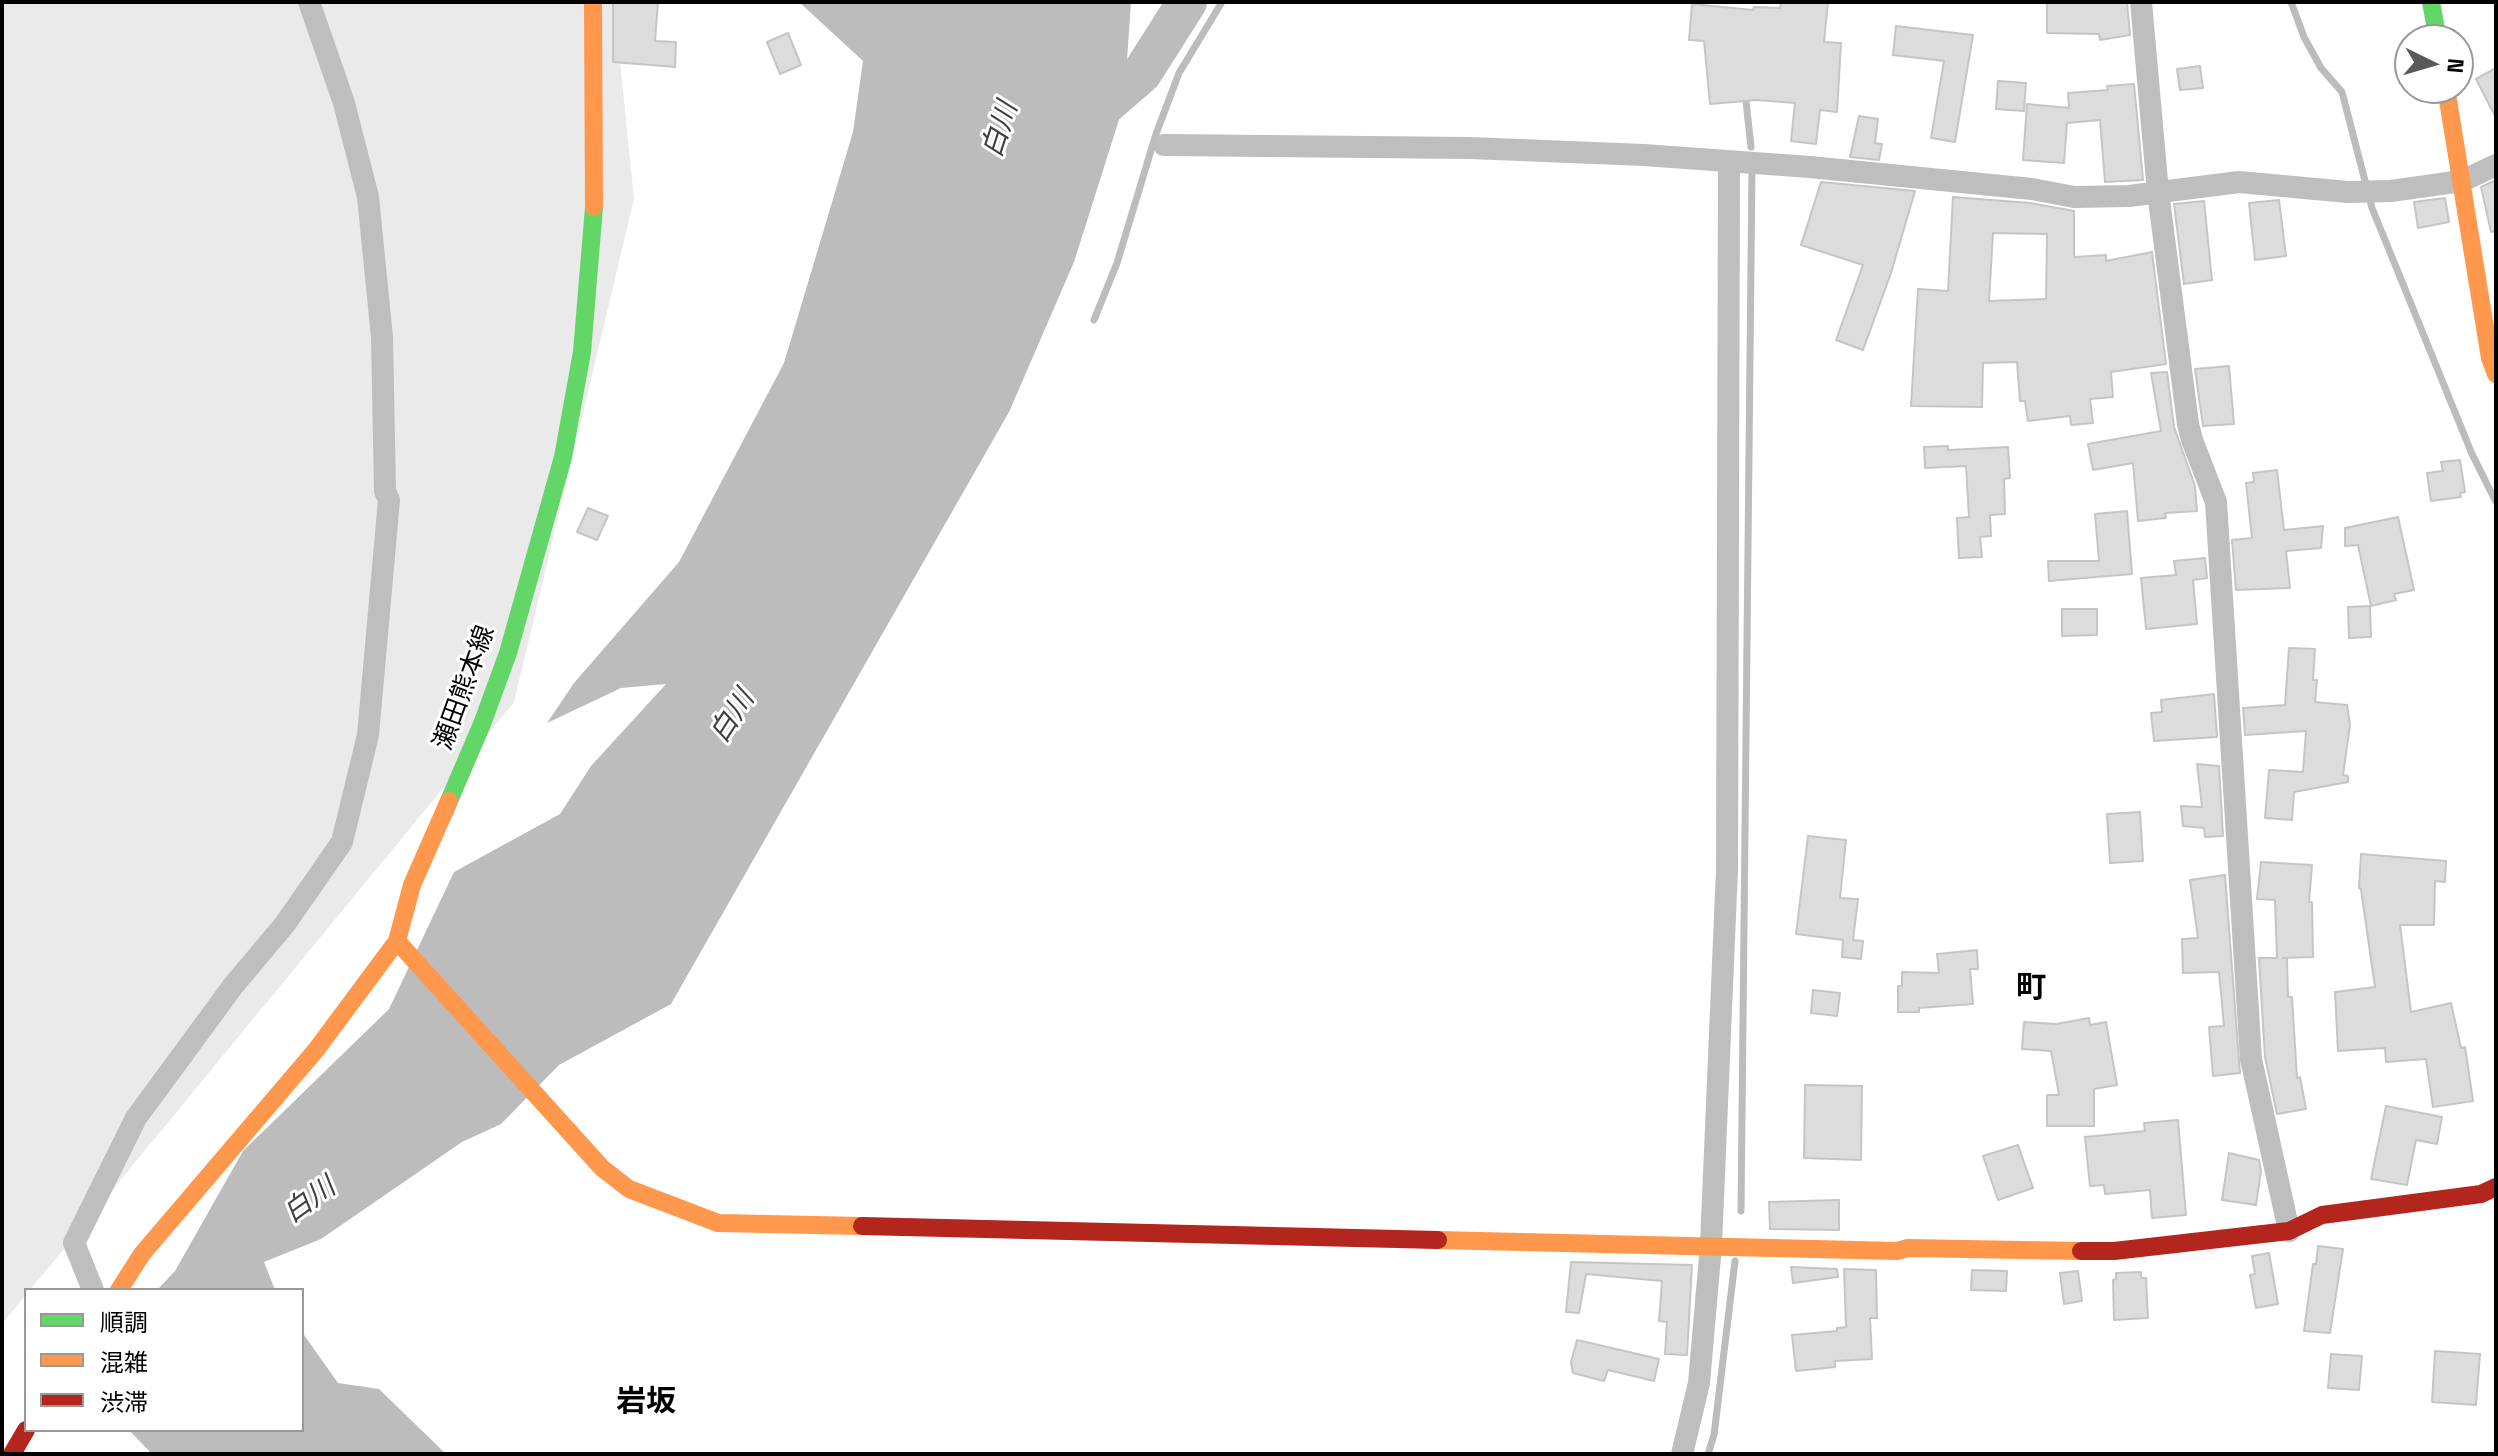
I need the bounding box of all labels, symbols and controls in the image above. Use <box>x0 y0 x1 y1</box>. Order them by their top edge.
north arrow <box>2394 24 2474 104</box>
text: N <box>2441 57 2471 74</box>
water label: 白川 <box>976 98 1026 162</box>
street label: 瀬田熊本線 <box>428 622 502 754</box>
water label: 白川 <box>704 684 762 750</box>
district label: 町 <box>2016 971 2046 1007</box>
water label: 白川 <box>277 1171 343 1231</box>
legend <box>24 1288 304 1432</box>
text: 順調 <box>100 1307 148 1338</box>
text: 混雑 <box>100 1347 148 1378</box>
district label: 岩坂 <box>616 1385 676 1421</box>
text: 渋滞 <box>100 1387 148 1418</box>

